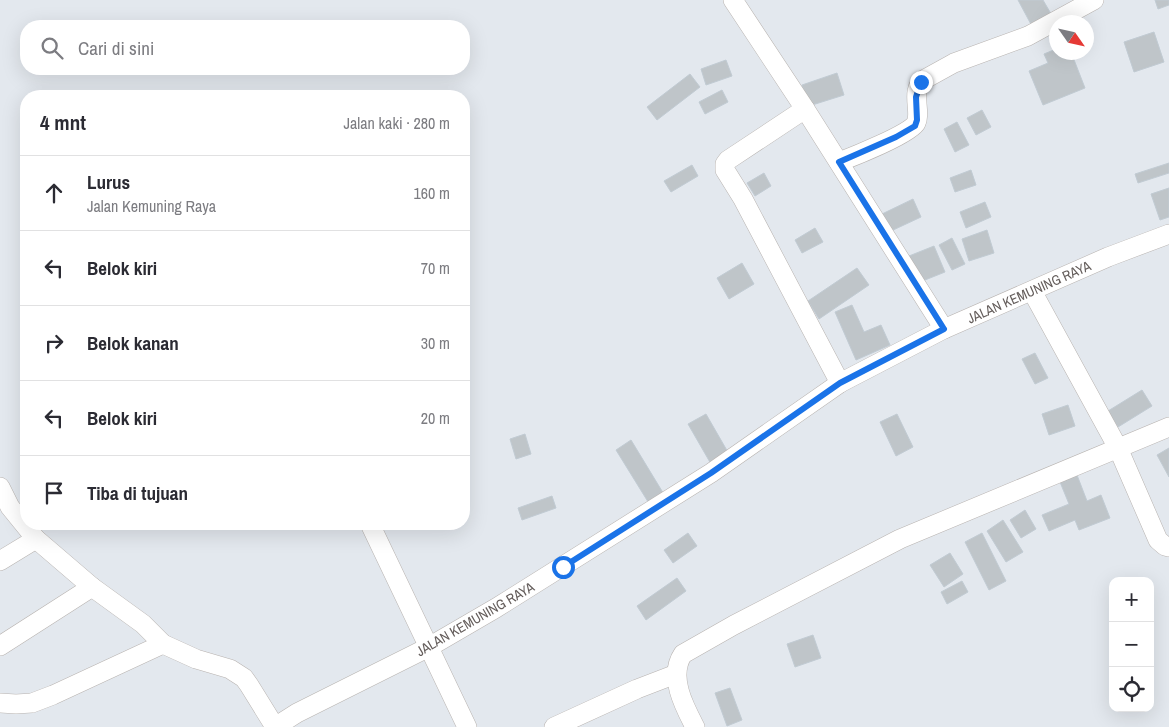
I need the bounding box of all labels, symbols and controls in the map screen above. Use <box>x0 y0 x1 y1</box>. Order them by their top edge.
north arrow <box>1049 15 1094 60</box>
search box <box>20 20 470 75</box>
icon: search <box>38 34 66 62</box>
text: Cari di sini <box>78 35 154 61</box>
route end <box>910 71 933 94</box>
text: 4 mnt <box>40 108 86 137</box>
text: Jalan kaki · 280 m <box>344 112 450 134</box>
text: Lurus <box>87 169 130 195</box>
icon: ahead <box>40 179 68 207</box>
text: 160 m <box>414 182 450 204</box>
text: Jalan Kemuning Raya <box>87 195 216 217</box>
icon: left <box>40 254 68 282</box>
text: Belok kiri <box>87 255 157 281</box>
street label: JALAN KEMUNING RAYA <box>964 256 1094 327</box>
text: 70 m <box>421 257 450 279</box>
icon: right <box>40 329 68 357</box>
text: Belok kanan <box>87 330 179 356</box>
text: 30 m <box>421 332 450 354</box>
icon: left <box>40 404 68 432</box>
text: Belok kiri <box>87 405 157 431</box>
text: 20 m <box>421 407 450 429</box>
icon: arrive <box>40 479 68 507</box>
text: Tiba di tujuan <box>87 480 188 506</box>
route start <box>552 556 575 579</box>
map controls <box>1109 577 1154 712</box>
button: + <box>1109 577 1154 622</box>
street label: JALAN KEMUNING RAYA <box>413 578 538 660</box>
button: − <box>1109 622 1154 667</box>
button: locate <box>1109 667 1154 712</box>

